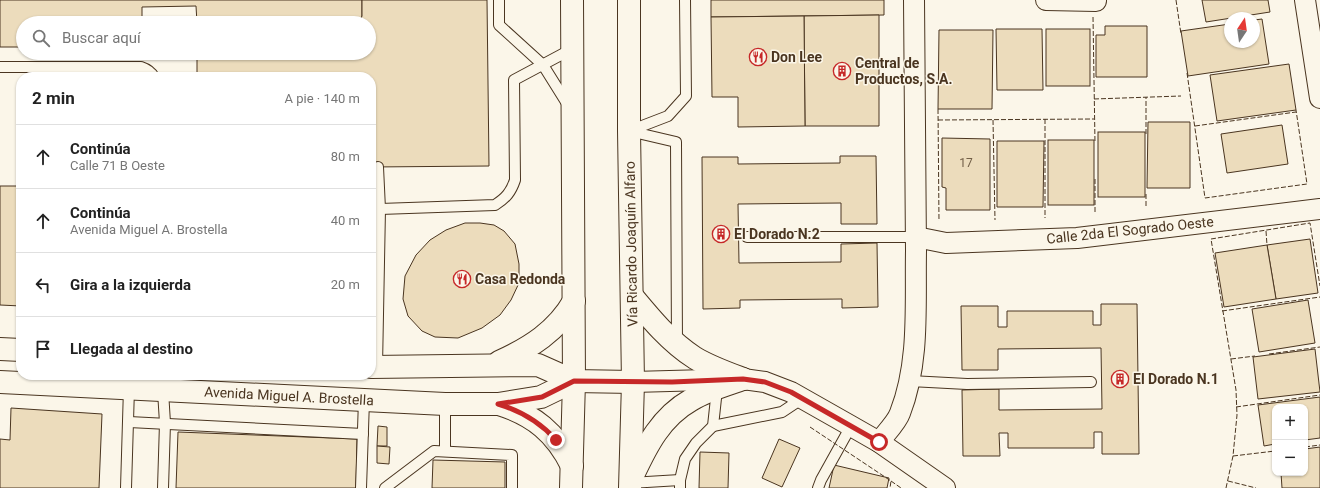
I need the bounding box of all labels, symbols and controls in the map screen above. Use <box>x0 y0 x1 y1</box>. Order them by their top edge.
north arrow <box>1224 12 1260 48</box>
search box <box>16 16 376 60</box>
icon: search <box>30 27 52 49</box>
text: Buscar aquí <box>62 29 141 47</box>
restaurant icon: Don Lee <box>748 47 768 67</box>
place label: Don Lee <box>771 49 822 65</box>
place label: Central de Productos, S.A. <box>855 55 953 87</box>
building icon: Central de Productos, S.A. <box>832 61 852 81</box>
text: 2 min <box>32 88 75 108</box>
text: A pie · 140 m <box>285 91 360 106</box>
text: Continúa <box>70 140 131 158</box>
icon: ahead <box>32 146 54 168</box>
text: 80 m <box>331 149 360 164</box>
house number: 17 <box>959 156 973 170</box>
text: Calle 71 B Oeste <box>70 158 165 173</box>
street label: Vía Ricardo Joaquín Alfaro <box>622 161 640 327</box>
text: Continúa <box>70 204 131 222</box>
icon: ahead <box>32 210 54 232</box>
text: 40 m <box>331 213 360 228</box>
street label: Calle 2da El Sogrado Oeste <box>1046 213 1214 247</box>
text: Avenida Miguel A. Brostella <box>70 222 228 237</box>
building icon: El Dorado N.2 <box>711 224 731 244</box>
place label: El Dorado N.2 <box>734 226 820 242</box>
restaurant icon: Casa Redonda <box>452 269 472 289</box>
place label: Casa Redonda <box>475 271 566 287</box>
icon: left <box>32 274 54 296</box>
text: Gira a la izquierda <box>70 276 191 294</box>
text: 20 m <box>331 277 360 292</box>
icon: arrive <box>32 338 54 360</box>
text: Llegada al destino <box>70 340 193 358</box>
building icon: El Dorado N.1 <box>1110 369 1130 389</box>
place label: El Dorado N.1 <box>1133 371 1219 387</box>
street label: Avenida Miguel A. Brostella <box>204 384 374 408</box>
map controls <box>1272 404 1308 476</box>
button: + <box>1272 404 1308 440</box>
route end <box>547 431 565 449</box>
route start <box>870 433 888 451</box>
button: − <box>1272 440 1308 476</box>

